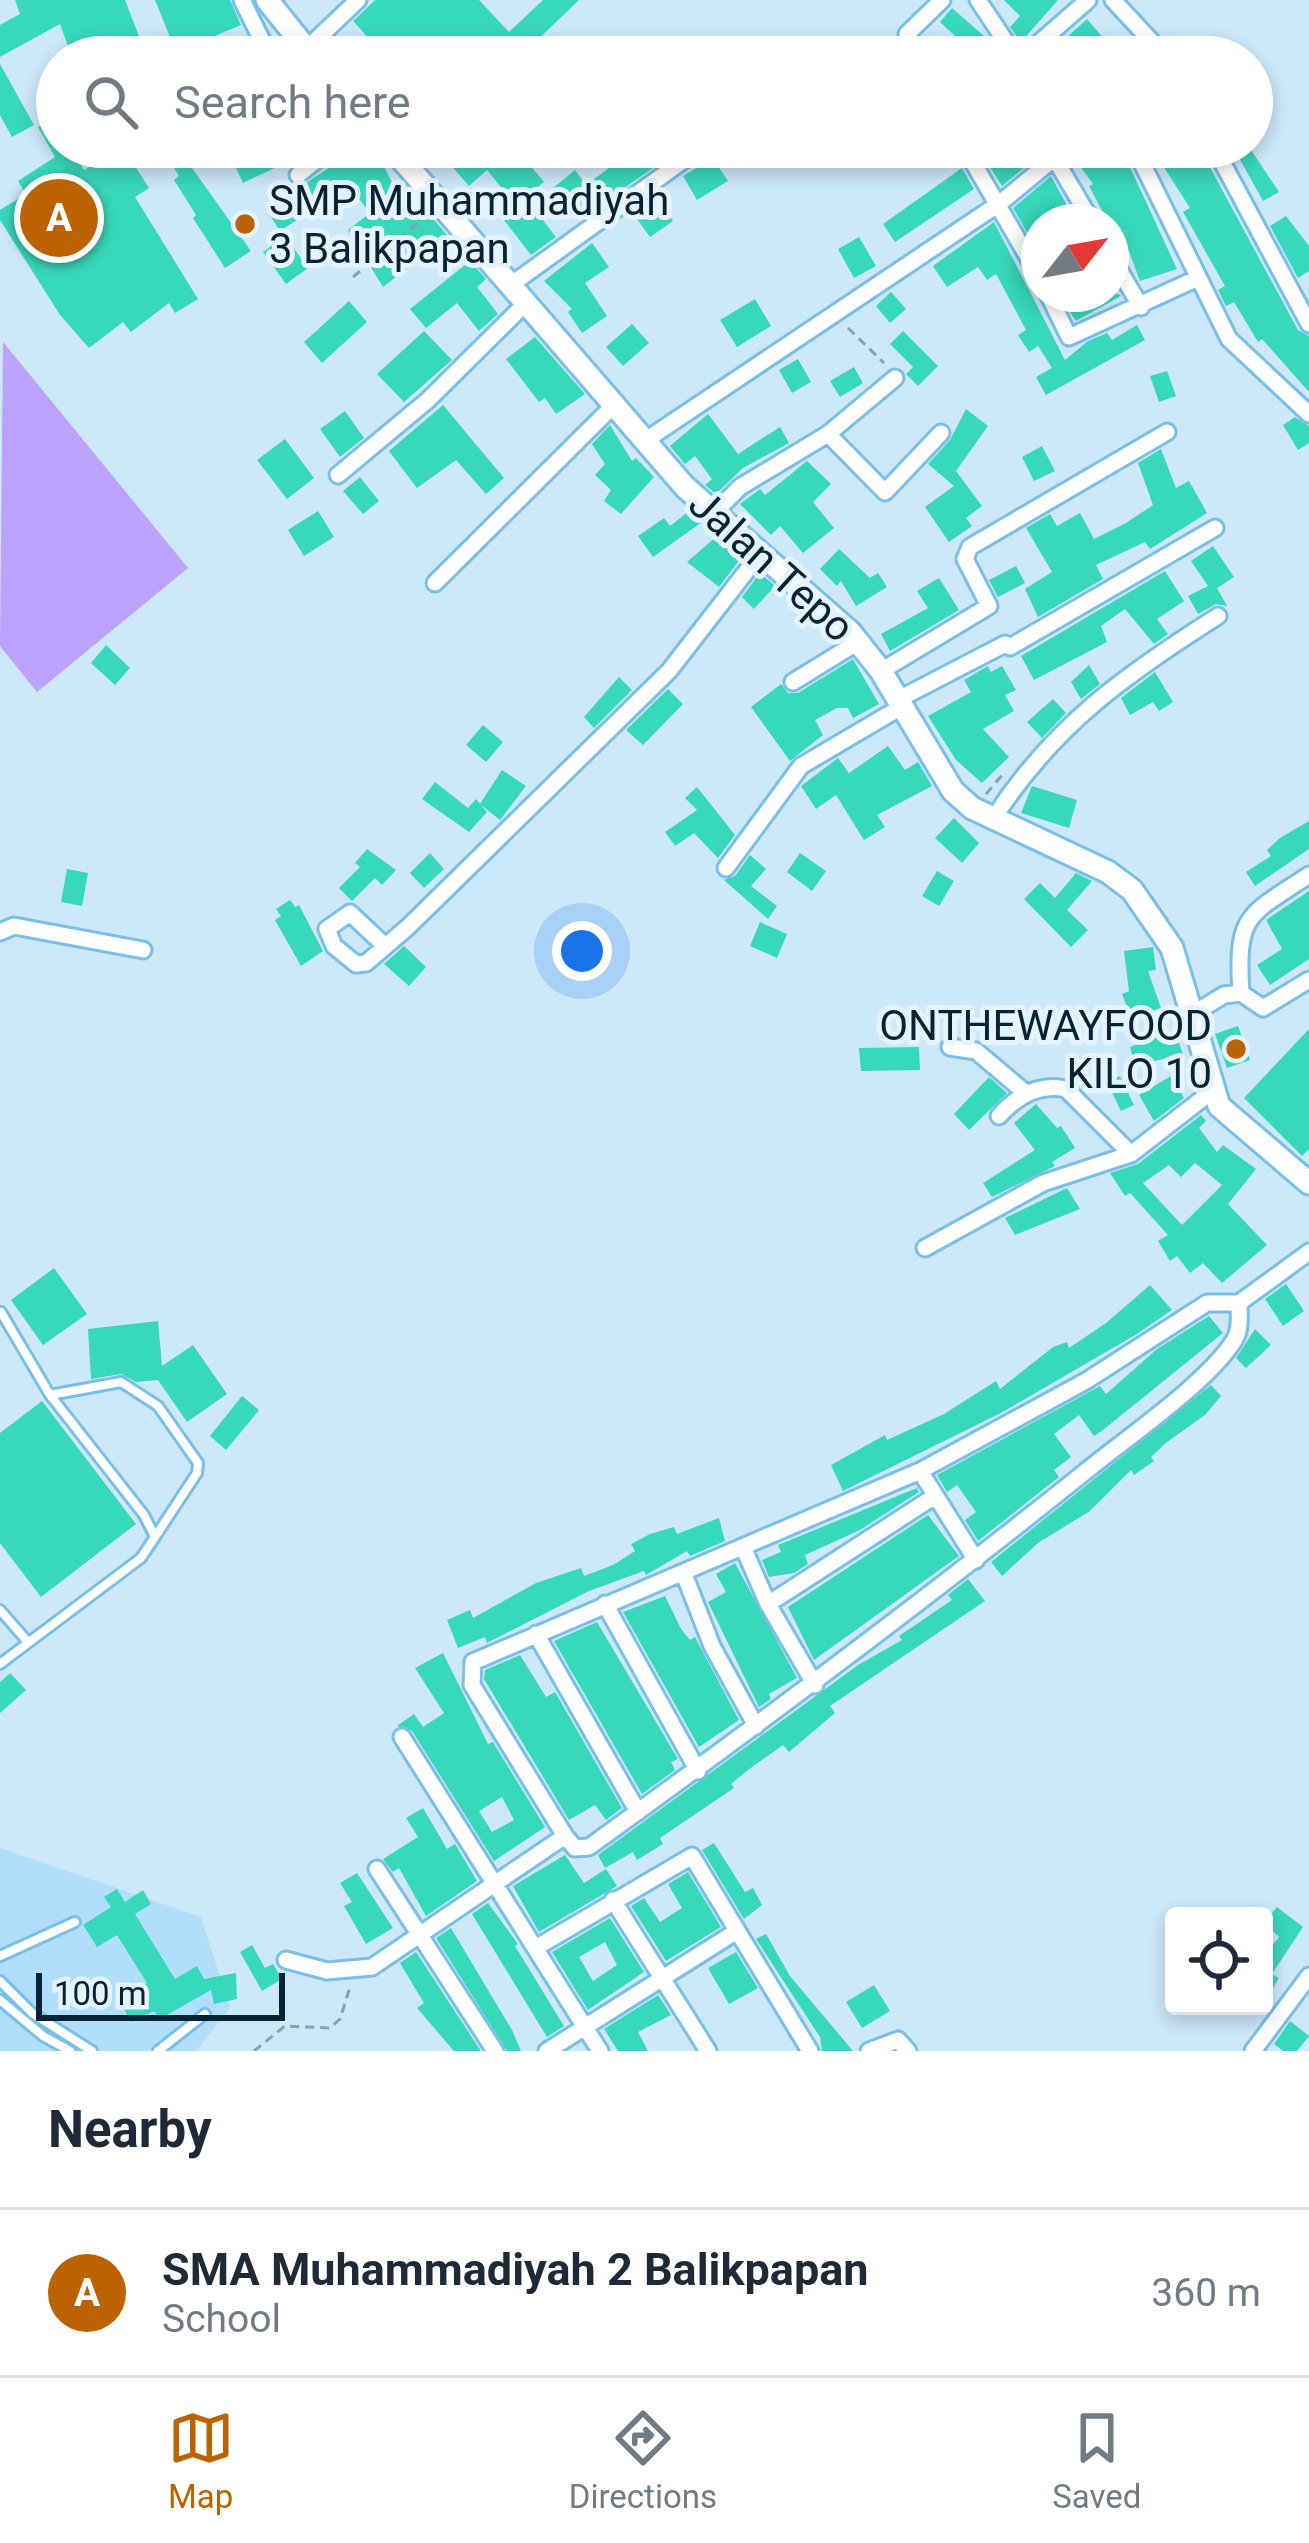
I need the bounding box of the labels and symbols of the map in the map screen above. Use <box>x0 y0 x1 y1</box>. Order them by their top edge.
pin: A <box>20 173 98 263</box>
place label: SMP Muhammadiyah 3 Balikpapan <box>269 176 669 273</box>
north arrow <box>1021 204 1129 312</box>
marker: SMP Muhammadiyah 3 Balikpapan <box>232 211 258 237</box>
street label: Jalan Tepo <box>679 479 864 652</box>
your location <box>552 921 612 981</box>
place label: ONTHEWAYFOOD KILO 10 <box>879 1001 1212 1098</box>
marker: ONTHEWAYFOOD KILO 10 <box>1223 1036 1249 1062</box>
scale bar <box>36 1967 285 2020</box>

